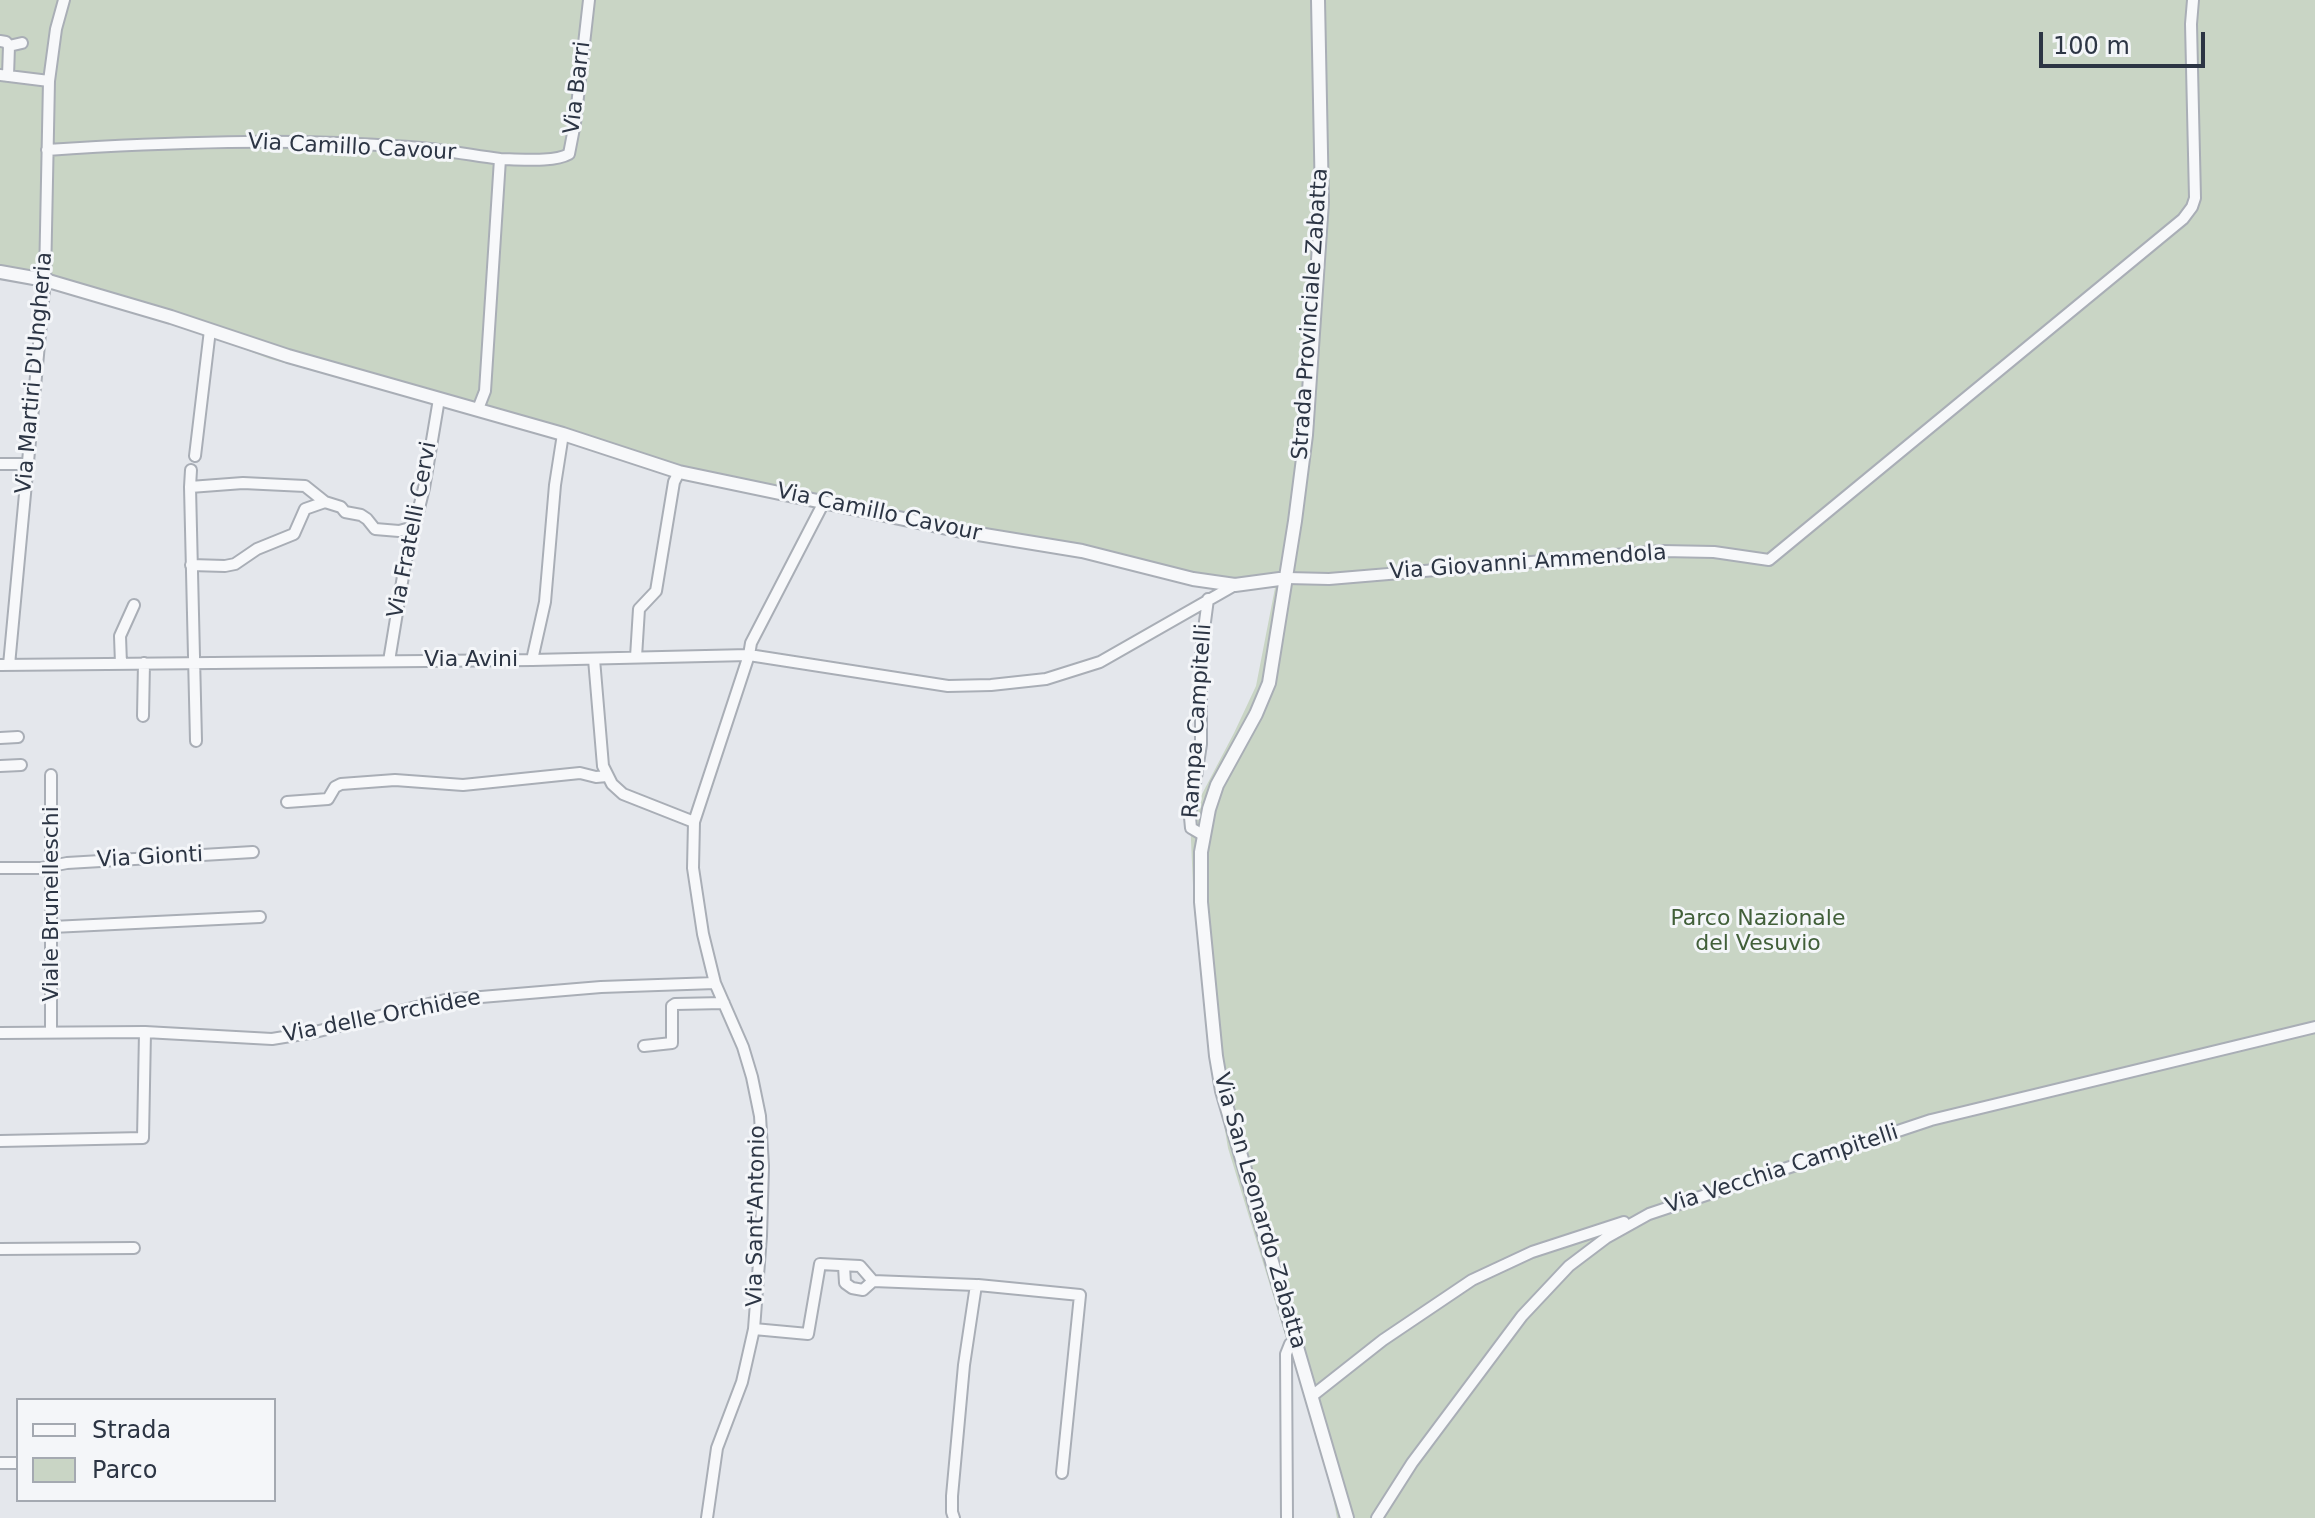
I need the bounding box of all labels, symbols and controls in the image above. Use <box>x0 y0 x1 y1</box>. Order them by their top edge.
scale bar <box>2043 16 2209 66</box>
text: 100 m <box>2053 32 2130 60</box>
street label: Via Barri <box>559 40 597 136</box>
street label: Via Camillo Cavour <box>247 129 457 167</box>
street label: Strada Provinciale Zabatta <box>1288 167 1334 461</box>
street label: Via Martiri D'Ungheria <box>11 251 59 495</box>
street label: Via Fratelli Cervi <box>383 439 443 621</box>
street label: Via Camillo Cavour <box>774 478 984 548</box>
street label: Via Giovanni Ammendola <box>1389 540 1667 586</box>
street label: Rampa Campitelli <box>1178 623 1218 819</box>
street label: Via Avini <box>424 647 518 673</box>
street label: Viale Brunelleschi <box>39 806 65 1002</box>
street label: Via Gionti <box>96 842 204 874</box>
park label: Parco Nazionale del Vesuvio <box>1670 906 1846 958</box>
street label: Via delle Orchidee <box>281 985 483 1049</box>
street label: Via San Leonardo Zabatta <box>1207 1070 1311 1352</box>
street label: Via Vecchia Campitelli <box>1662 1120 1902 1220</box>
street label: Via Sant'Antonio <box>742 1125 772 1307</box>
legend <box>16 1398 276 1502</box>
text: Strada <box>92 1416 171 1444</box>
text: Parco <box>92 1456 157 1484</box>

